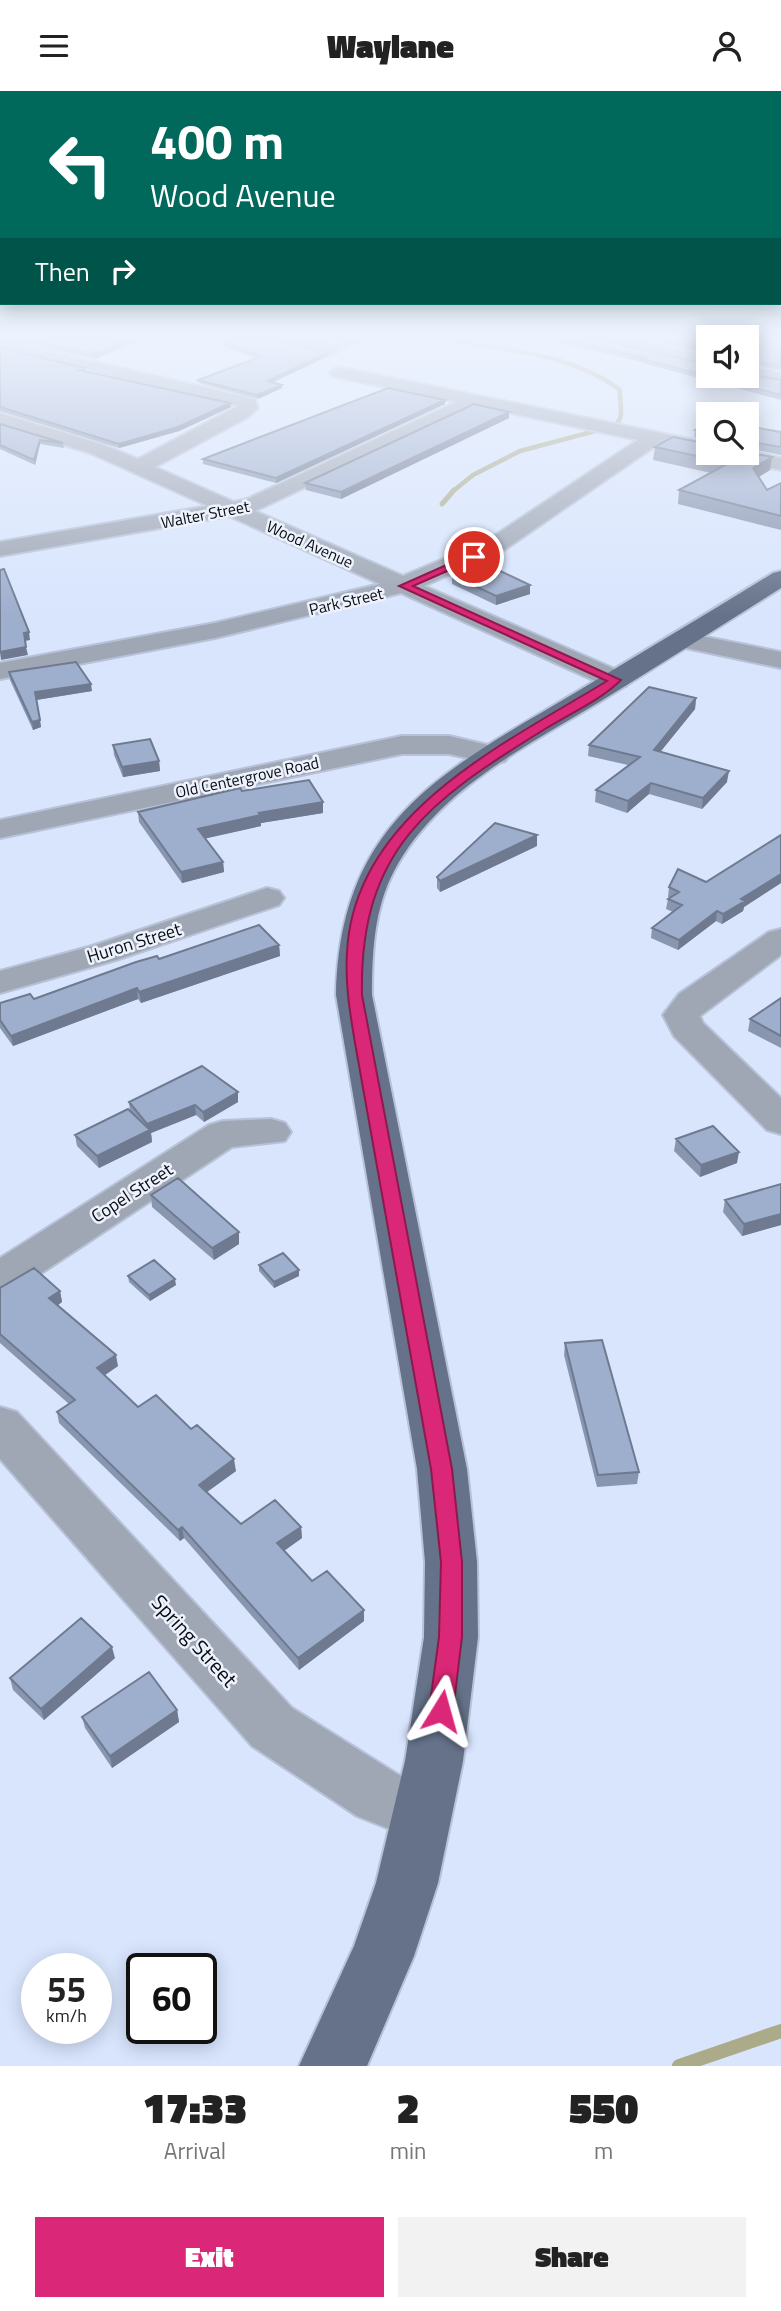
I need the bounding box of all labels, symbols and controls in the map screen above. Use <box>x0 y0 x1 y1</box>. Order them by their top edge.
text: Waylane <box>327 22 454 70</box>
icon: menu <box>35 27 73 65</box>
icon: person <box>708 27 746 65</box>
text: 400 m <box>150 103 284 178</box>
icon: left <box>35 119 126 210</box>
text: Wood Avenue <box>150 171 336 219</box>
text: Then <box>35 252 90 291</box>
icon: right <box>104 252 142 290</box>
map controls <box>696 325 759 465</box>
button: sound <box>696 325 759 388</box>
button: search <box>696 402 759 465</box>
street label: Walter Street <box>159 494 252 534</box>
street label: Wood Avenue <box>263 514 357 574</box>
pin <box>444 527 504 587</box>
icon: arrive <box>455 538 493 576</box>
street label: Park Street <box>307 581 386 621</box>
street label: Old Centergrove Road <box>173 750 321 804</box>
street label: Huron Street <box>83 915 185 970</box>
street label: Copel Street <box>86 1156 178 1229</box>
street label: Spring Street <box>144 1587 246 1694</box>
position arrow <box>404 1674 478 1748</box>
speed limit sign: 60 <box>126 1953 217 2044</box>
text: 55 <box>47 1962 86 2016</box>
text: km/h <box>46 2002 87 2029</box>
text: 17:33 <box>143 2075 247 2139</box>
text: 2 <box>397 2075 420 2139</box>
text: 550 <box>569 2075 638 2139</box>
text: Arrival <box>164 2133 226 2168</box>
text: min <box>390 2133 426 2168</box>
text: m <box>594 2133 613 2168</box>
button: Exit <box>35 2217 384 2297</box>
button: Share <box>398 2217 746 2297</box>

